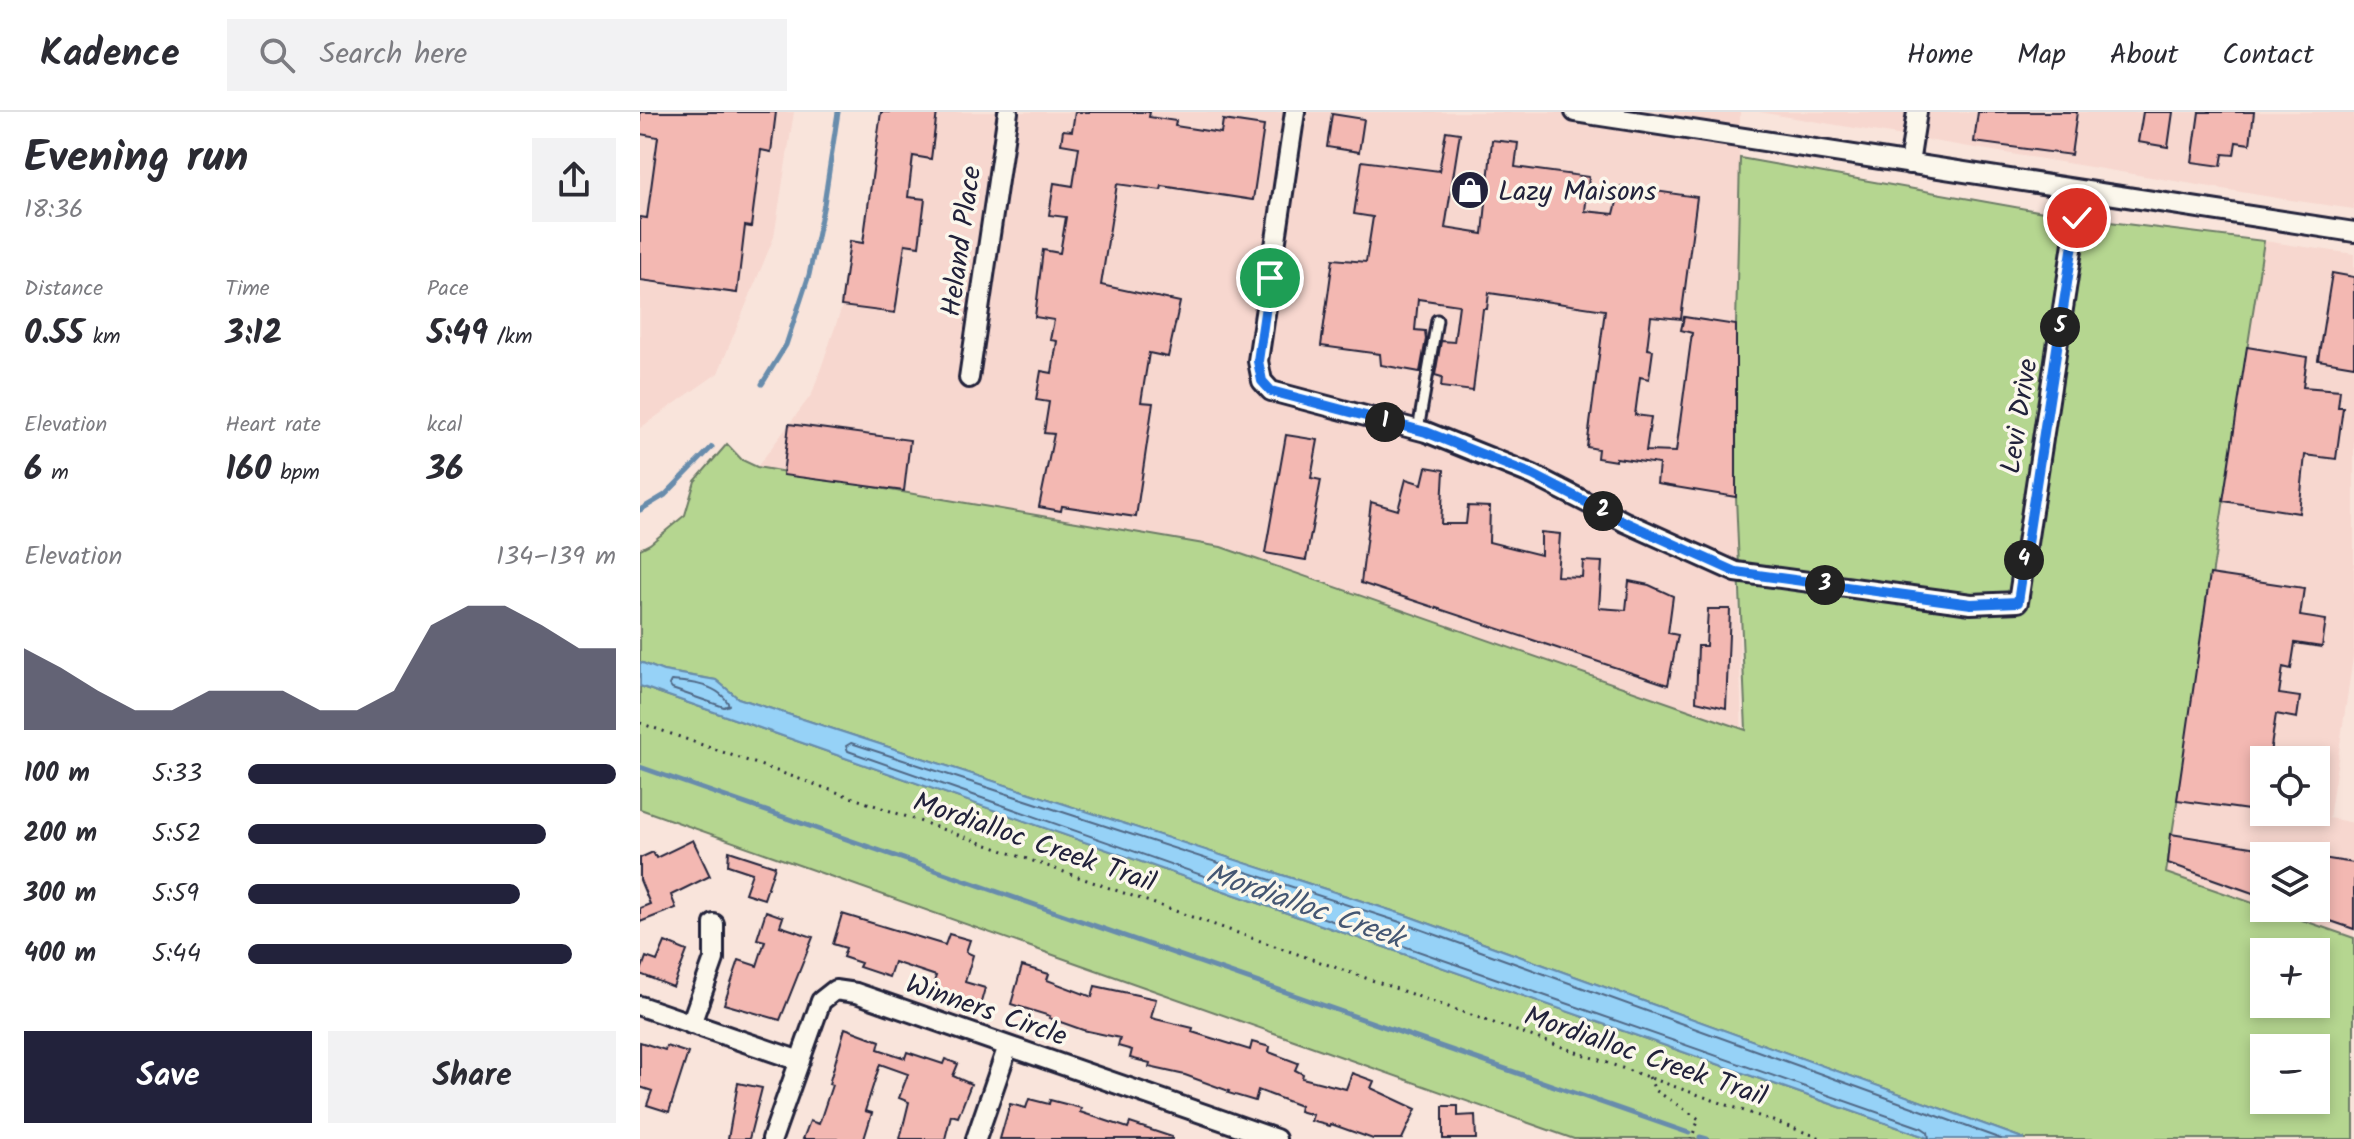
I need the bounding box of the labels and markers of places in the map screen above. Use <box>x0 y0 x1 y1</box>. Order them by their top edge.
shop icon: Lazy Maisons <box>1449 169 1491 211</box>
place label: Lazy Maisons <box>1498 170 1657 215</box>
pin <box>2043 184 2111 252</box>
pin <box>1236 244 1304 312</box>
pin: 5 <box>2040 307 2080 347</box>
pin: 1 <box>1365 402 1405 442</box>
pin: 2 <box>1583 491 1623 531</box>
pin: 4 <box>2004 540 2044 580</box>
pin: 3 <box>1805 565 1845 605</box>

